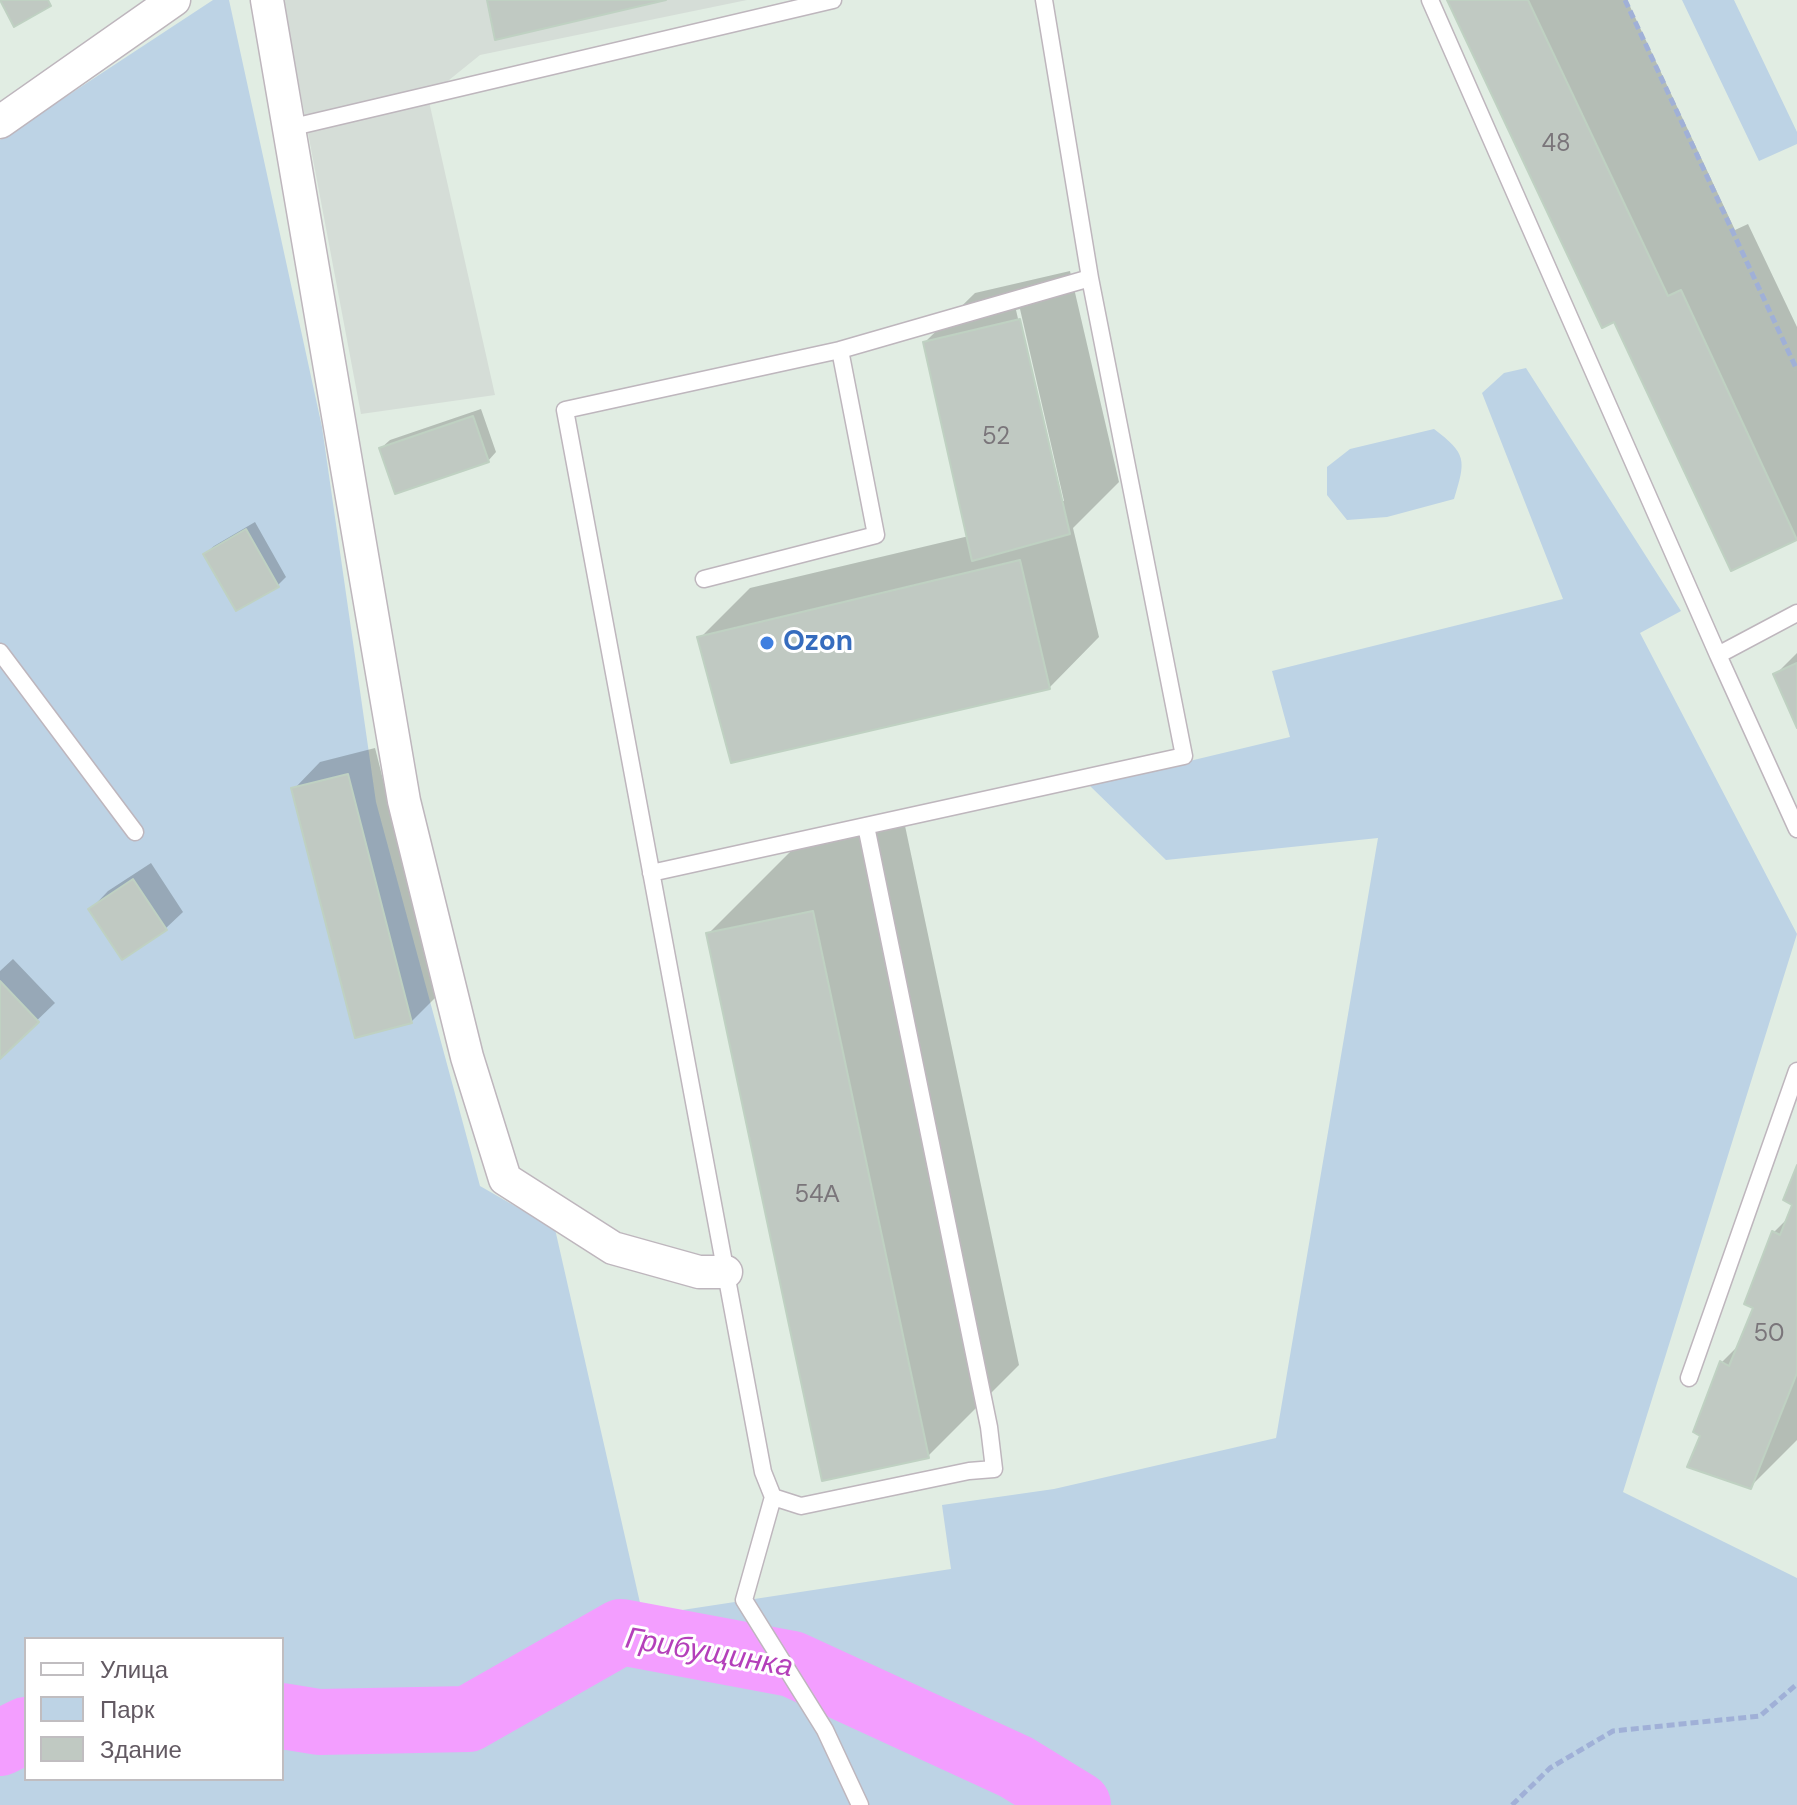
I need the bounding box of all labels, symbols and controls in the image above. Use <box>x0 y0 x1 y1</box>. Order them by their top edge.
house number: 48 <box>1541 131 1571 159</box>
house number: 52 <box>982 424 1010 452</box>
place label: Ozon <box>783 626 853 660</box>
marker: Ozon <box>758 634 776 652</box>
house number: 54А <box>794 1182 840 1210</box>
house number: 50 <box>1753 1321 1785 1349</box>
water label: Грибущинка <box>623 1622 795 1686</box>
legend <box>24 1637 284 1781</box>
text: Улица <box>100 1654 168 1685</box>
text: Парк <box>100 1694 154 1725</box>
text: Здание <box>100 1734 182 1765</box>

